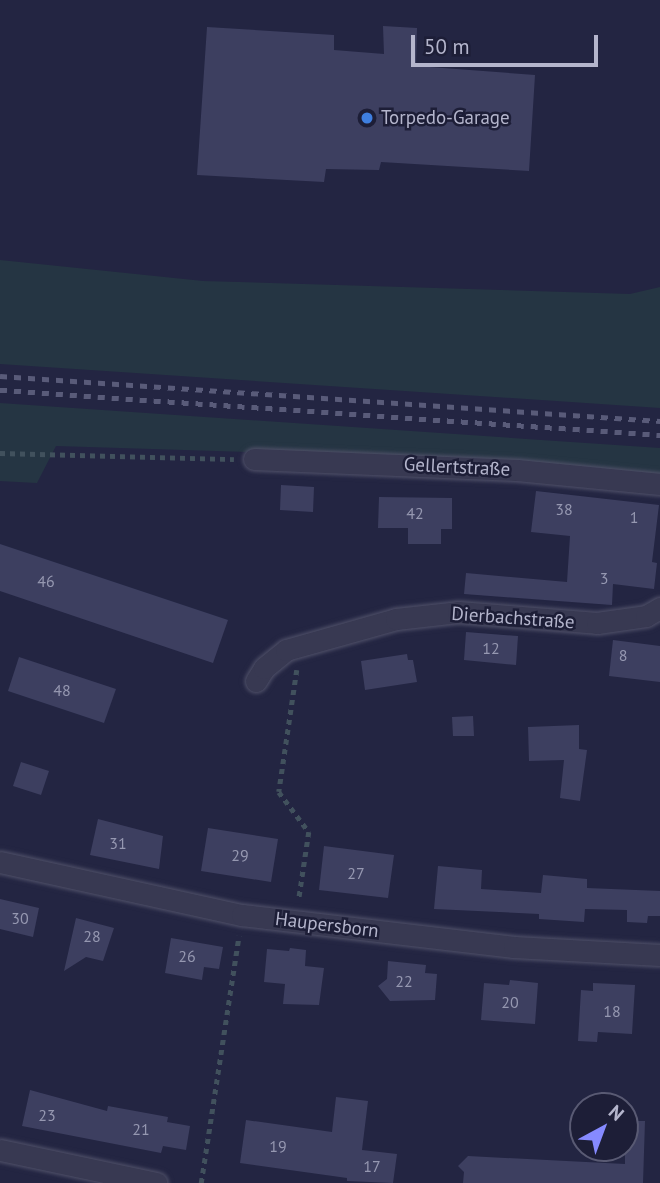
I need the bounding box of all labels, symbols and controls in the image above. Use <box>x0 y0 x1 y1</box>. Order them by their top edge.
scale bar <box>415 21 602 65</box>
text: 50 m <box>424 33 470 60</box>
place label: Torpedo-Garage <box>381 107 510 129</box>
marker: Torpedo-Garage <box>359 110 375 126</box>
street label: Gellertstraße <box>403 453 511 481</box>
house number: 38 <box>555 499 573 519</box>
house number: 42 <box>406 503 424 523</box>
house number: 1 <box>630 507 638 527</box>
house number: 3 <box>600 568 608 588</box>
house number: 46 <box>37 571 55 591</box>
street label: Dierbachstraße <box>451 602 575 634</box>
house number: 12 <box>482 638 500 658</box>
house number: 8 <box>619 645 627 665</box>
house number: 48 <box>53 680 71 700</box>
house number: 31 <box>109 833 127 853</box>
house number: 29 <box>231 845 249 865</box>
house number: 27 <box>347 863 365 883</box>
street label: Haupersborn <box>274 907 380 943</box>
house number: 30 <box>11 908 29 928</box>
house number: 28 <box>83 926 101 946</box>
house number: 26 <box>178 946 196 966</box>
house number: 22 <box>395 971 413 991</box>
house number: 20 <box>501 992 519 1012</box>
house number: 18 <box>603 1001 621 1021</box>
north arrow <box>569 1092 639 1162</box>
text: N <box>604 1100 629 1126</box>
house number: 23 <box>38 1105 56 1125</box>
house number: 21 <box>132 1119 150 1139</box>
house number: 19 <box>269 1136 287 1156</box>
house number: 17 <box>363 1156 381 1176</box>

